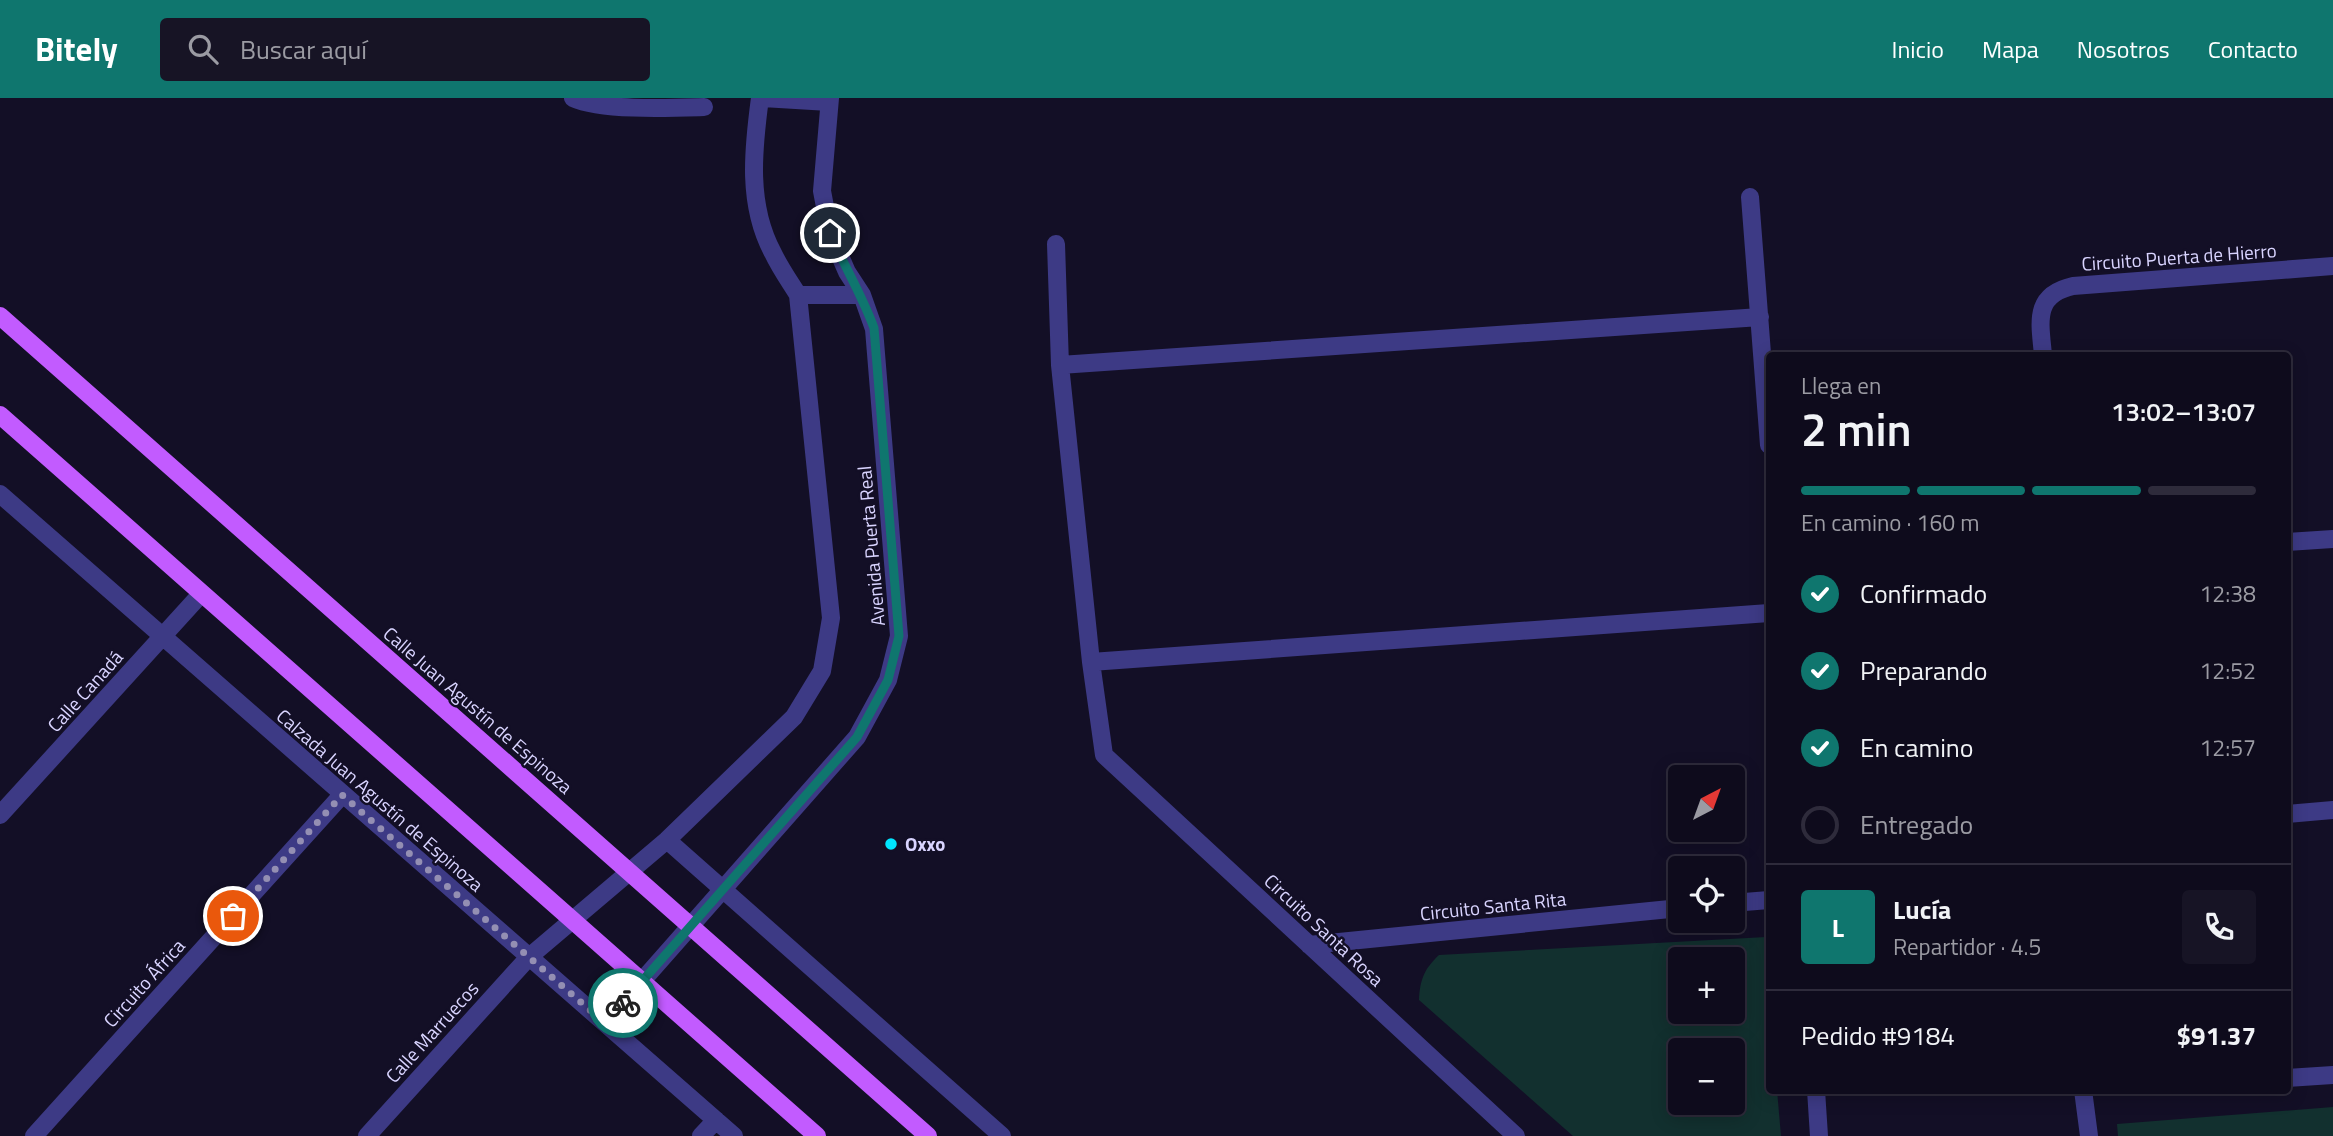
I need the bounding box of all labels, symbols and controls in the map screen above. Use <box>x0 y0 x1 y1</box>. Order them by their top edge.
search box <box>160 18 650 81</box>
text: Bitely <box>35 24 118 74</box>
icon: search <box>184 30 222 68</box>
text: Buscar aquí <box>240 30 367 69</box>
text: Inicio <box>1892 31 1944 67</box>
text: Mapa <box>1982 31 2039 67</box>
text: Nosotros <box>2077 31 2170 67</box>
text: Contacto <box>2208 31 2298 67</box>
pin <box>800 203 860 263</box>
icon: home <box>811 214 849 252</box>
street label: Circuito Puerta de Hierro <box>2080 235 2278 278</box>
text: Llega en <box>1801 368 1881 403</box>
text: 13:02–13:07 <box>2111 392 2256 431</box>
text: 2 min <box>1801 394 1912 464</box>
street label: Avenida Puerta Real <box>849 465 892 627</box>
text: En camino · 160 m <box>1801 505 1979 540</box>
text: Confirmado <box>1860 574 1987 613</box>
icon: check <box>1801 575 1839 613</box>
text: 12:38 <box>2199 576 2256 611</box>
street label: Calle Juan Agustín de Espinoza <box>377 619 580 800</box>
street label: Calle Canadá <box>40 643 130 738</box>
text: Preparando <box>1860 651 1987 690</box>
icon: check <box>1801 652 1839 690</box>
text: 12:52 <box>2199 653 2256 688</box>
street label: Calzada Juan Agustín de Espinoza <box>270 701 491 898</box>
text: En camino <box>1860 728 1974 767</box>
icon: check <box>1801 729 1839 767</box>
text: 12:57 <box>2199 730 2256 765</box>
north arrow <box>1668 765 1745 842</box>
map controls <box>1668 765 1745 1115</box>
text: Entregado <box>1860 805 1973 844</box>
place label: Oxxo <box>905 829 945 858</box>
marker: Oxxo <box>883 836 899 852</box>
button: locate <box>1668 856 1745 933</box>
street label: Circuito Santa Rosa <box>1258 866 1391 993</box>
street label: Circuito Santa Rita <box>1418 883 1568 928</box>
pin <box>203 886 263 946</box>
text: Lucía <box>1893 890 1951 929</box>
button: phone <box>2182 890 2256 964</box>
icon: bag <box>214 897 252 935</box>
text: L <box>1832 908 1844 947</box>
text: Repartidor · 4.5 <box>1893 929 2041 964</box>
street label: Circuito África <box>96 932 192 1033</box>
button: + <box>1668 947 1745 1024</box>
courier <box>588 968 658 1038</box>
street label: Calle Marruecos <box>378 974 485 1089</box>
icon: bike <box>604 984 642 1022</box>
text: Pedido #9184 <box>1801 1016 1955 1055</box>
text: $91.37 <box>2177 1016 2256 1055</box>
button: − <box>1668 1038 1745 1115</box>

